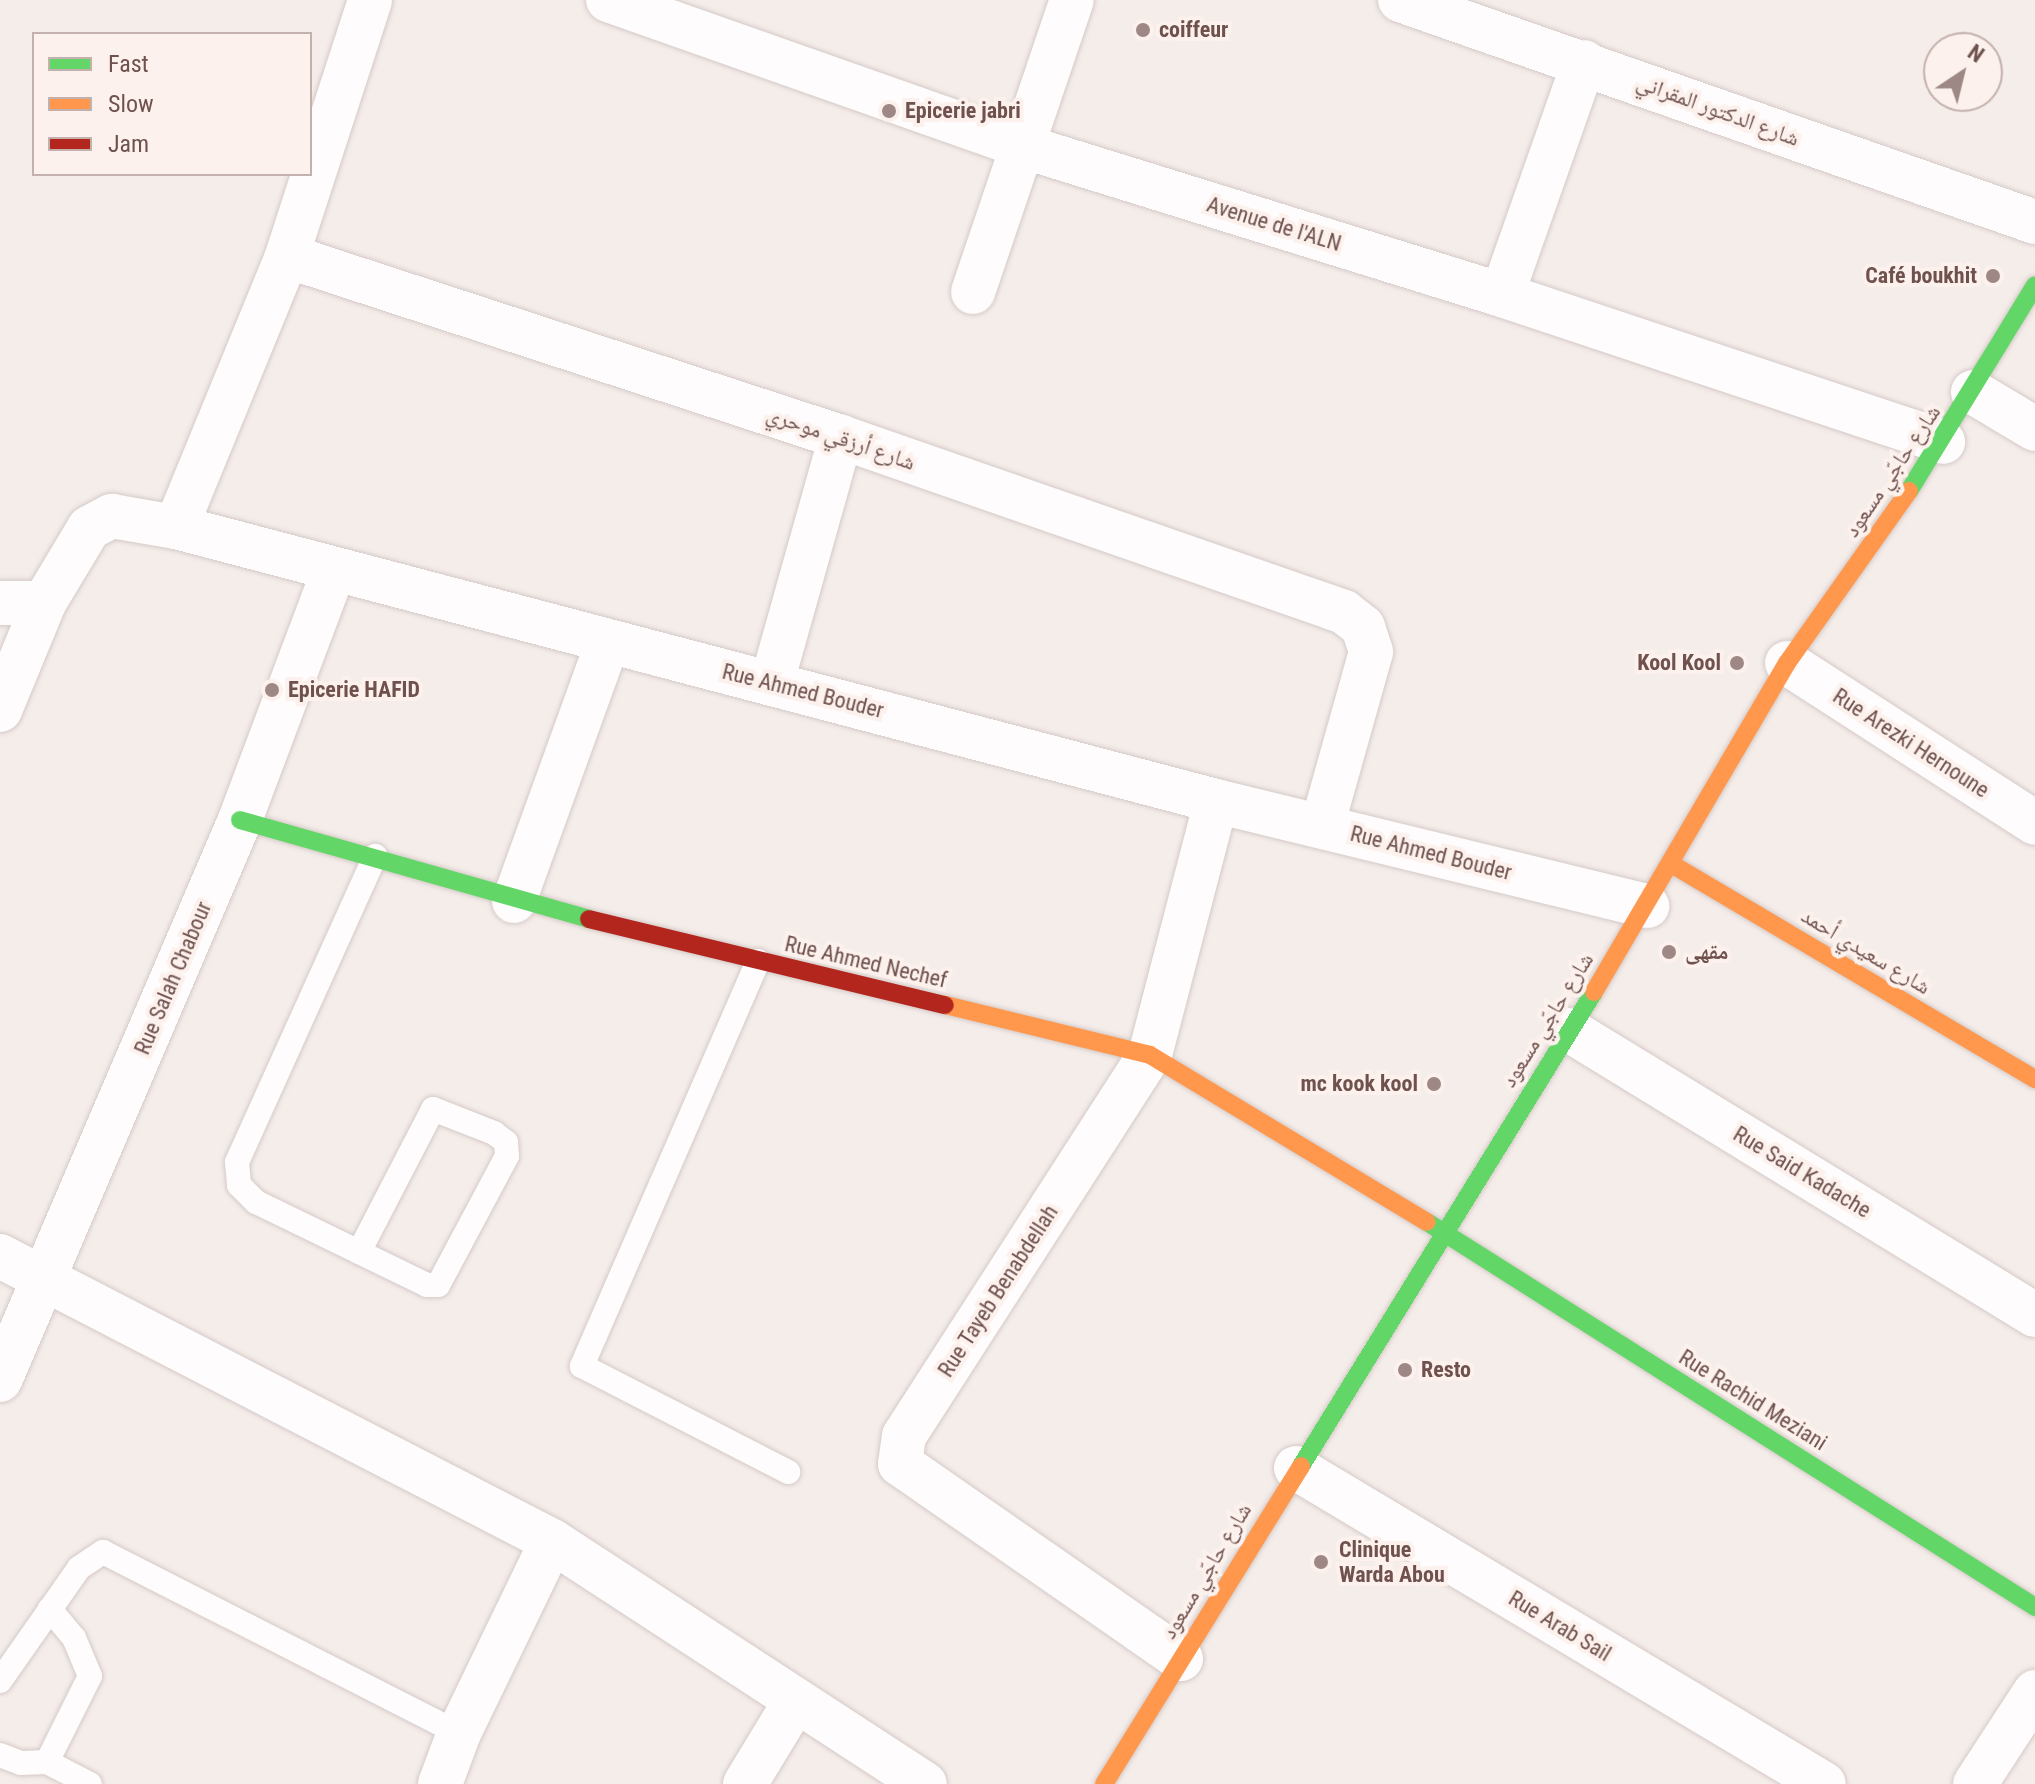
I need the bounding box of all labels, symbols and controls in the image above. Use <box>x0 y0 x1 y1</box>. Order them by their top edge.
place label: coiffeur <box>1159 17 1228 43</box>
marker: coiffeur <box>1134 21 1152 39</box>
legend <box>32 32 312 176</box>
north arrow <box>1923 32 2003 112</box>
text: N <box>1963 39 1989 68</box>
text: Fast <box>108 50 149 78</box>
street label: شارع الدكتور المقراني <box>1633 68 1803 152</box>
text: Slow <box>108 90 154 118</box>
place label: Epicerie jabri <box>905 98 1021 124</box>
marker: Epicerie jabri <box>880 102 898 120</box>
text: Jam <box>108 130 149 158</box>
street label: Avenue de l'ALN <box>1204 191 1344 257</box>
place label: Café boukhit <box>1865 263 1977 289</box>
marker: Café boukhit <box>1984 267 2002 285</box>
street label: شارع أرزقي موحري <box>763 400 919 476</box>
street label: شارع حاجّي مسعود <box>1838 400 1946 542</box>
place label: Kool Kool <box>1637 650 1721 676</box>
marker: Kool Kool <box>1728 654 1746 672</box>
street label: Rue Ahmed Bouder <box>720 658 886 724</box>
place label: Epicerie HAFID <box>288 677 420 703</box>
marker: Epicerie HAFID <box>263 681 281 699</box>
street label: Rue Arezki Hernoune <box>1828 683 1994 803</box>
street label: Rue Ahmed Bouder <box>1348 820 1514 886</box>
street label: Rue Salah Chabour <box>129 897 217 1059</box>
street label: شارع سعيدي أحمد <box>1797 902 1935 1000</box>
street label: Rue Ahmed Nechef <box>782 930 950 994</box>
place label: مقهى <box>1685 939 1728 965</box>
marker: مقهى <box>1660 943 1678 961</box>
street label: شارع حاجّي مسعود <box>1495 948 1599 1092</box>
place label: mc kook kool <box>1301 1071 1418 1097</box>
marker: mc kook kool <box>1425 1075 1443 1093</box>
street label: Rue Said Kadache <box>1728 1121 1876 1223</box>
street label: Rue Tayeb Benabdellah <box>932 1200 1064 1382</box>
street label: Rue Rachid Meziani <box>1674 1344 1832 1456</box>
place label: Resto <box>1421 1357 1471 1383</box>
marker: Resto <box>1396 1361 1414 1379</box>
street label: شارع حاجّي مسعود <box>1155 1498 1257 1644</box>
place label: Clinique Warda Abou <box>1339 1536 1445 1588</box>
marker: Clinique Warda Abou <box>1310 1551 1332 1573</box>
street label: Rue Arab Sail <box>1504 1585 1616 1667</box>

